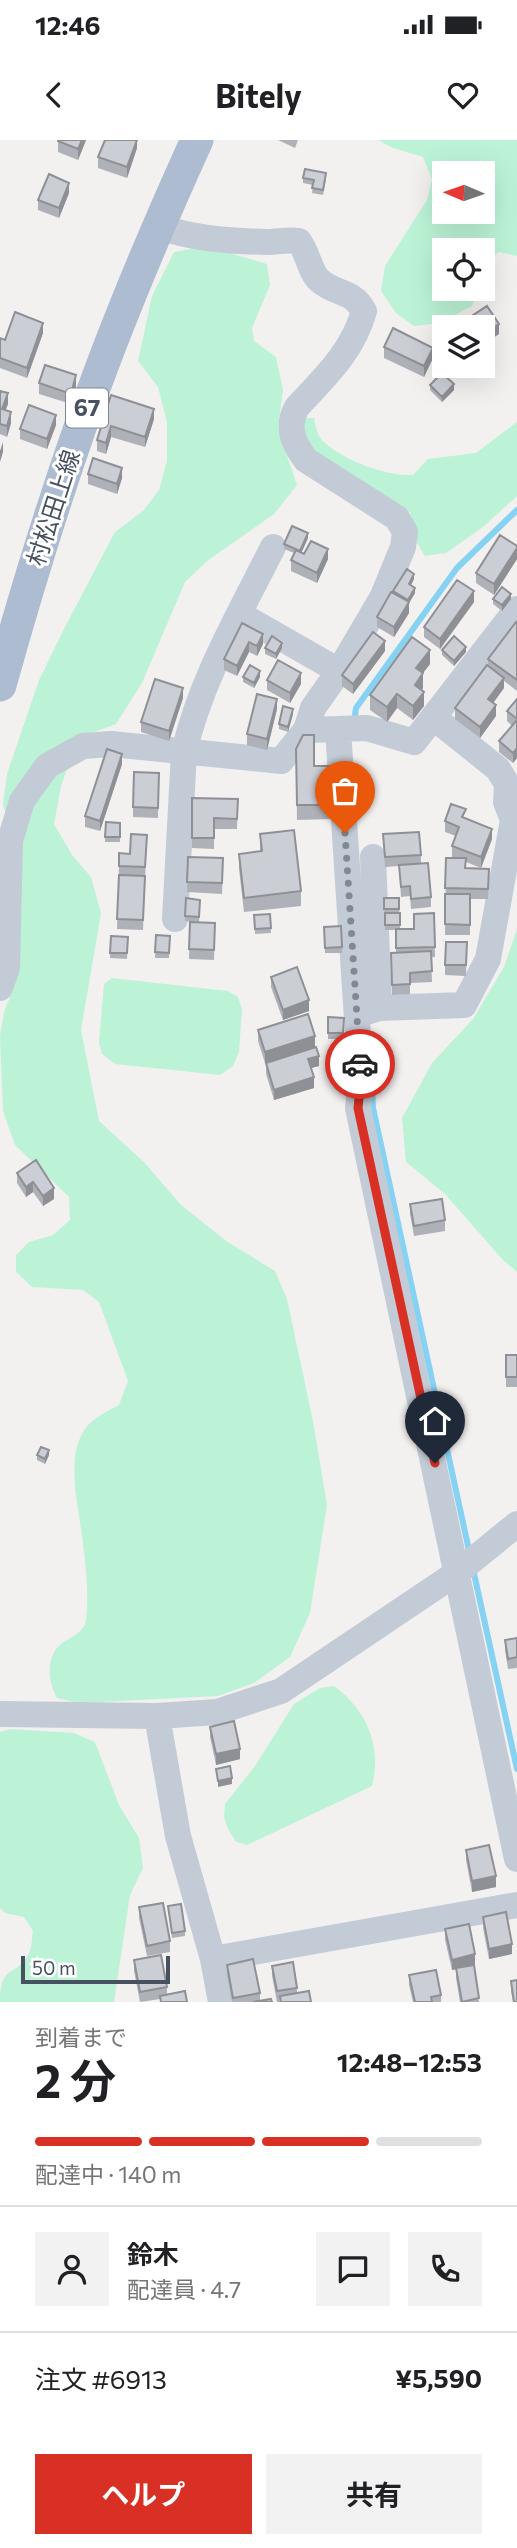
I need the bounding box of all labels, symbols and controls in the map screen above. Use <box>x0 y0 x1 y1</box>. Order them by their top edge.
text: 12:46 <box>35 9 100 40</box>
text: Bitely <box>215 75 302 115</box>
icon: back <box>35 76 73 114</box>
icon: heart <box>444 76 482 114</box>
north arrow <box>432 161 495 224</box>
map controls <box>432 161 495 378</box>
button: locate <box>432 238 495 301</box>
button: layers <box>432 315 495 378</box>
road number: 67 <box>66 388 108 428</box>
street label: 村松田上線 <box>20 446 85 569</box>
pin <box>315 761 375 833</box>
icon: bag <box>326 772 364 810</box>
courier <box>325 1029 395 1099</box>
icon: car <box>341 1045 379 1083</box>
pin <box>405 1391 465 1463</box>
icon: home <box>416 1402 454 1440</box>
scale bar <box>21 1953 170 1985</box>
text: 50 m <box>32 1956 76 1979</box>
text: 到着まで <box>35 2023 127 2051</box>
text: 12:48–12:53 <box>337 2046 482 2077</box>
text: 2 分 <box>35 2051 116 2107</box>
text: 配達中 · 140 m <box>35 2160 181 2188</box>
button: person <box>35 2232 109 2306</box>
button: chat <box>316 2232 390 2306</box>
button: phone <box>408 2232 482 2306</box>
text: 鈴木 <box>127 2238 179 2269</box>
text: 配達員 · 4.7 <box>127 2275 241 2303</box>
text: ¥5,590 <box>395 2362 482 2393</box>
text: 注文 #6913 <box>35 2363 167 2394</box>
button: ヘルプ <box>35 2454 252 2534</box>
button: 共有 <box>266 2454 482 2534</box>

